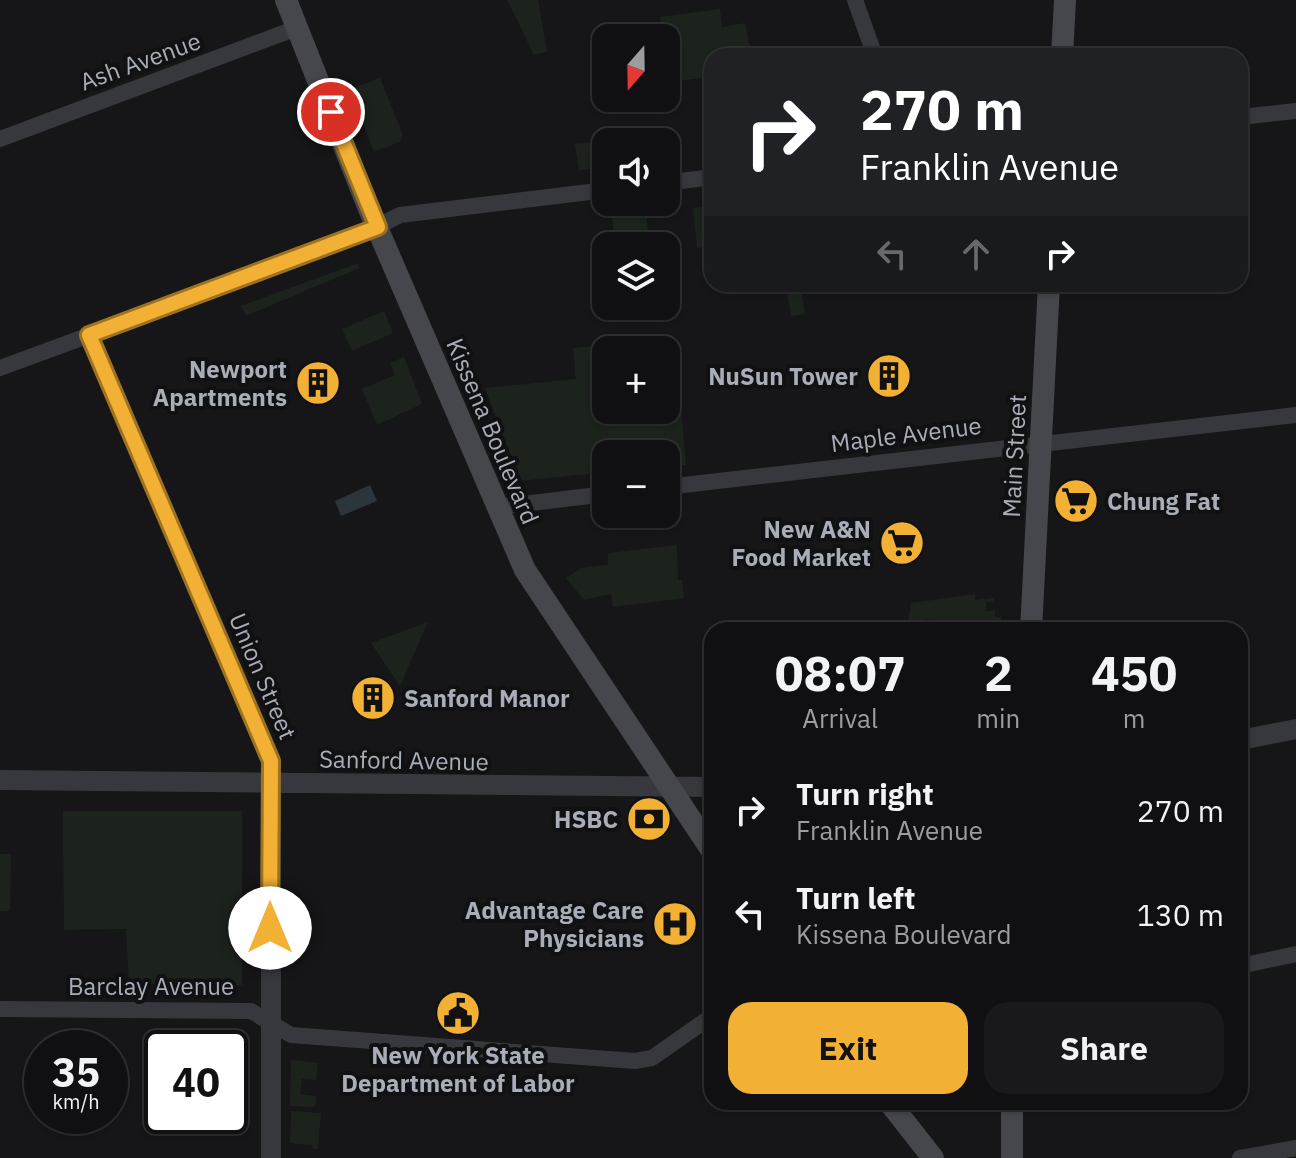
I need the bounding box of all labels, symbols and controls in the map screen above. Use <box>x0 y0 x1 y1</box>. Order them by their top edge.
street label: Ash Avenue <box>75 24 205 98</box>
north arrow <box>592 24 680 112</box>
map controls <box>592 24 680 528</box>
text: 270 m <box>860 73 1024 145</box>
pin <box>297 78 365 146</box>
icon: right <box>728 80 832 184</box>
icon: arrive <box>309 90 353 134</box>
button: sound <box>592 128 680 216</box>
text: Franklin Avenue <box>860 143 1119 190</box>
button: layers <box>592 232 680 320</box>
icon: left <box>870 232 914 276</box>
icon: ahead <box>954 232 998 276</box>
icon: right <box>1038 232 1082 276</box>
street label: Kissena Boulevard <box>439 333 547 529</box>
button: + <box>592 336 680 424</box>
building icon: NuSun Tower <box>865 352 913 400</box>
place label: Newport Apartments <box>153 353 287 413</box>
building icon: Newport Apartments <box>294 359 342 407</box>
place label: NuSun Tower <box>708 360 858 392</box>
street label: Main Street <box>995 394 1033 518</box>
street label: Maple Avenue <box>829 409 983 459</box>
button: − <box>592 440 680 528</box>
supermarket icon: Chung Fat <box>1052 477 1100 525</box>
place label: Chung Fat <box>1107 485 1220 517</box>
place label: New A&N Food Market <box>732 513 871 573</box>
supermarket icon: New A&N Food Market <box>878 519 926 567</box>
street label: Union Street <box>222 608 304 744</box>
text: 08:07 <box>775 642 906 704</box>
text: 2 <box>984 642 1013 704</box>
text: 450 <box>1091 642 1177 704</box>
building icon: Sanford Manor <box>349 674 397 722</box>
place label: Sanford Manor <box>404 682 570 714</box>
text: Arrival <box>802 701 878 735</box>
text: min <box>976 701 1020 735</box>
text: m <box>1123 701 1145 735</box>
street label: Sanford Avenue <box>319 743 489 777</box>
text: Turn right <box>796 774 934 813</box>
icon: right <box>728 788 772 832</box>
text: 270 m <box>1137 791 1224 830</box>
bank icon: HSBC <box>625 795 673 843</box>
place label: HSBC <box>554 803 618 835</box>
text: Franklin Avenue <box>796 813 983 847</box>
text: Turn left <box>796 878 915 917</box>
position arrow <box>228 886 312 970</box>
icon: left <box>728 892 772 936</box>
place label: Advantage Care Physicians <box>465 894 644 954</box>
text: 130 m <box>1137 895 1224 934</box>
hospital icon: Advantage Care Physicians <box>651 900 699 948</box>
text: Kissena Boulevard <box>796 917 1012 951</box>
street label: Barclay Avenue <box>68 970 234 1002</box>
public building icon: New York State Department of Labor <box>434 989 482 1037</box>
button: Exit <box>728 1002 968 1094</box>
button: Share <box>984 1002 1224 1094</box>
speed limit sign: 40 <box>144 1030 248 1134</box>
place label: New York State Department of Labor <box>341 1039 575 1099</box>
text: 35 <box>52 1046 100 1098</box>
text: km/h <box>52 1088 100 1115</box>

